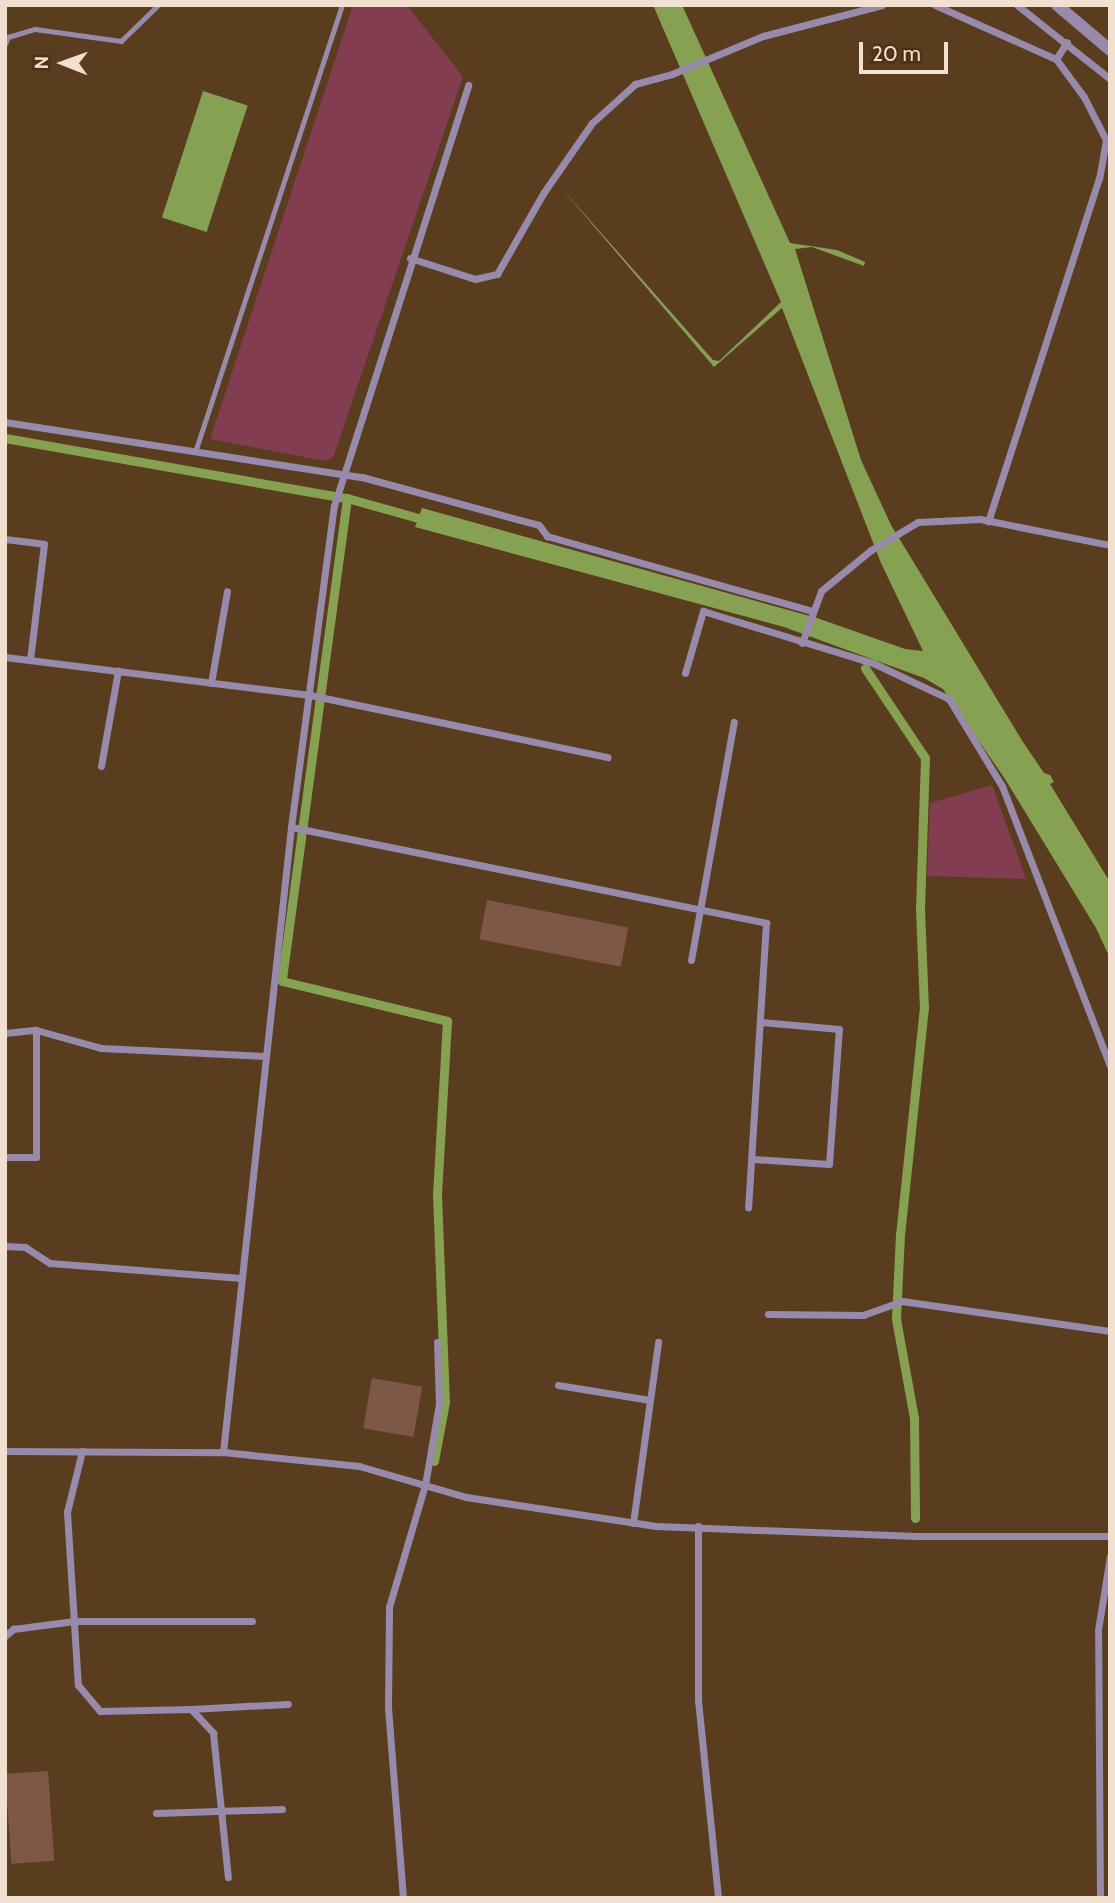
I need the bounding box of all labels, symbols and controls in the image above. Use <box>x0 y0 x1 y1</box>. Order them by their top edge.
north arrow <box>28 28 98 98</box>
scale bar <box>863 28 952 72</box>
text: 20 m <box>872 41 921 66</box>
text: N <box>30 56 53 70</box>

